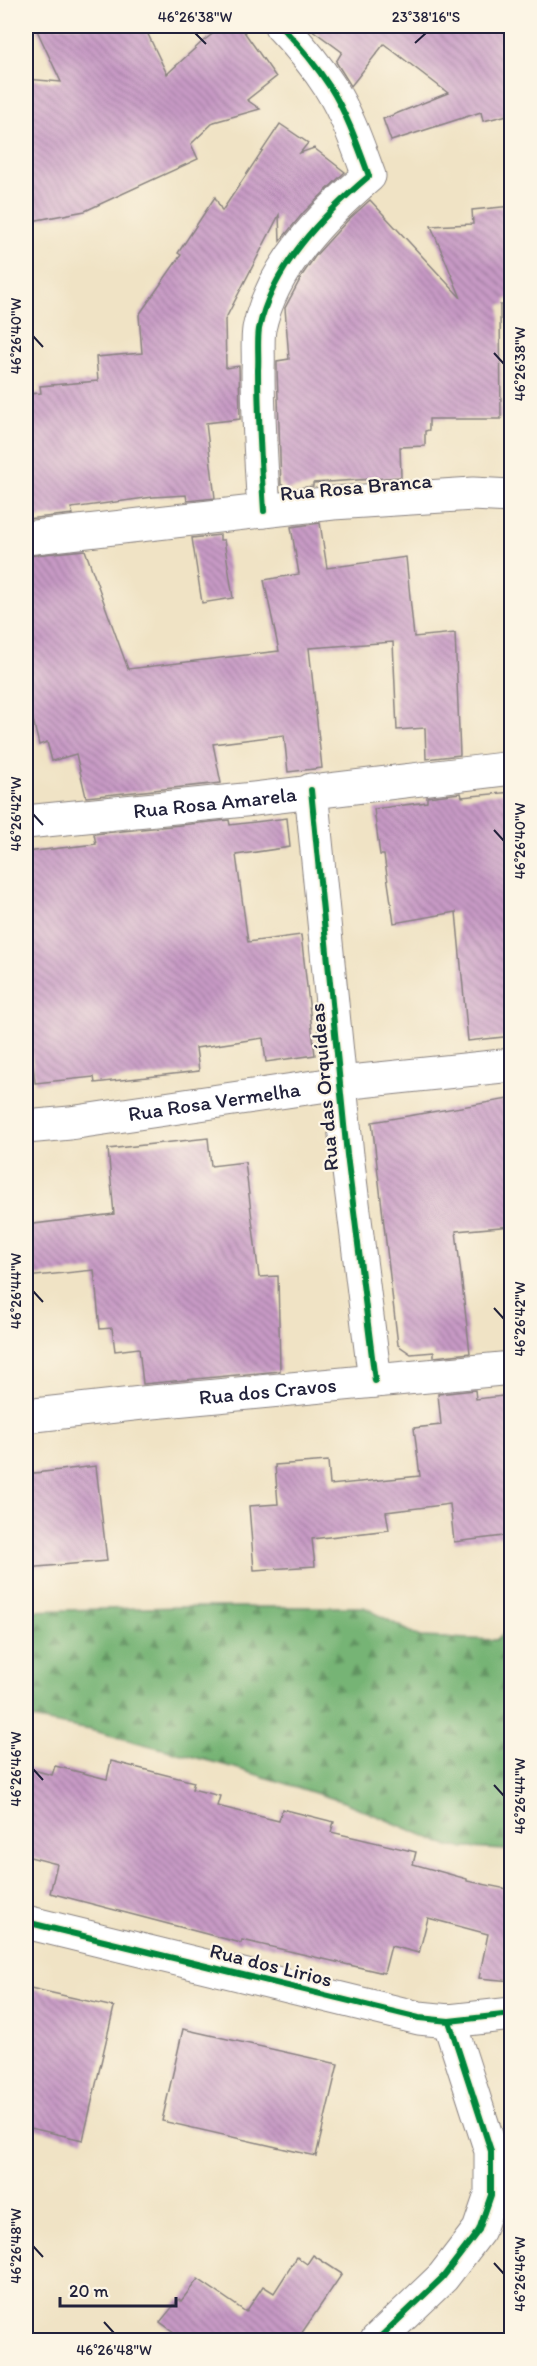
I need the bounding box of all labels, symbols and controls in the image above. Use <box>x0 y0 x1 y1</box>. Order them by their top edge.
text: 46°26'38"W <box>158 8 233 26</box>
text: 23°38'16"S <box>392 8 460 26</box>
text: 46°26'40"W <box>7 298 25 374</box>
text: 46°26'38"W <box>511 326 529 401</box>
street label: Rua Rosa Branca <box>279 467 433 506</box>
text: 46°26'42"W <box>7 776 25 852</box>
street label: Rua Rosa Amarela <box>132 781 298 823</box>
text: 46°26'40"W <box>511 803 529 879</box>
street label: Rua das Orquídeas <box>304 1002 343 1172</box>
street label: Rua Rosa Vermelha <box>126 1076 302 1126</box>
text: 46°26'44"W <box>7 1253 25 1329</box>
text: 46°26'42"W <box>511 1281 529 1357</box>
street label: Rua dos Cravos <box>198 1372 338 1410</box>
text: 46°26'46"W <box>7 1731 25 1807</box>
text: 46°26'44"W <box>511 1758 529 1834</box>
street label: Rua dos Lirios <box>207 1937 335 1992</box>
text: 46°26'48"W <box>7 2208 25 2284</box>
text: 46°26'46"W <box>511 2236 529 2312</box>
scale bar <box>60 2270 176 2308</box>
text: 20 m <box>69 2280 109 2302</box>
text: 46°26'48"W <box>76 2341 152 2359</box>

